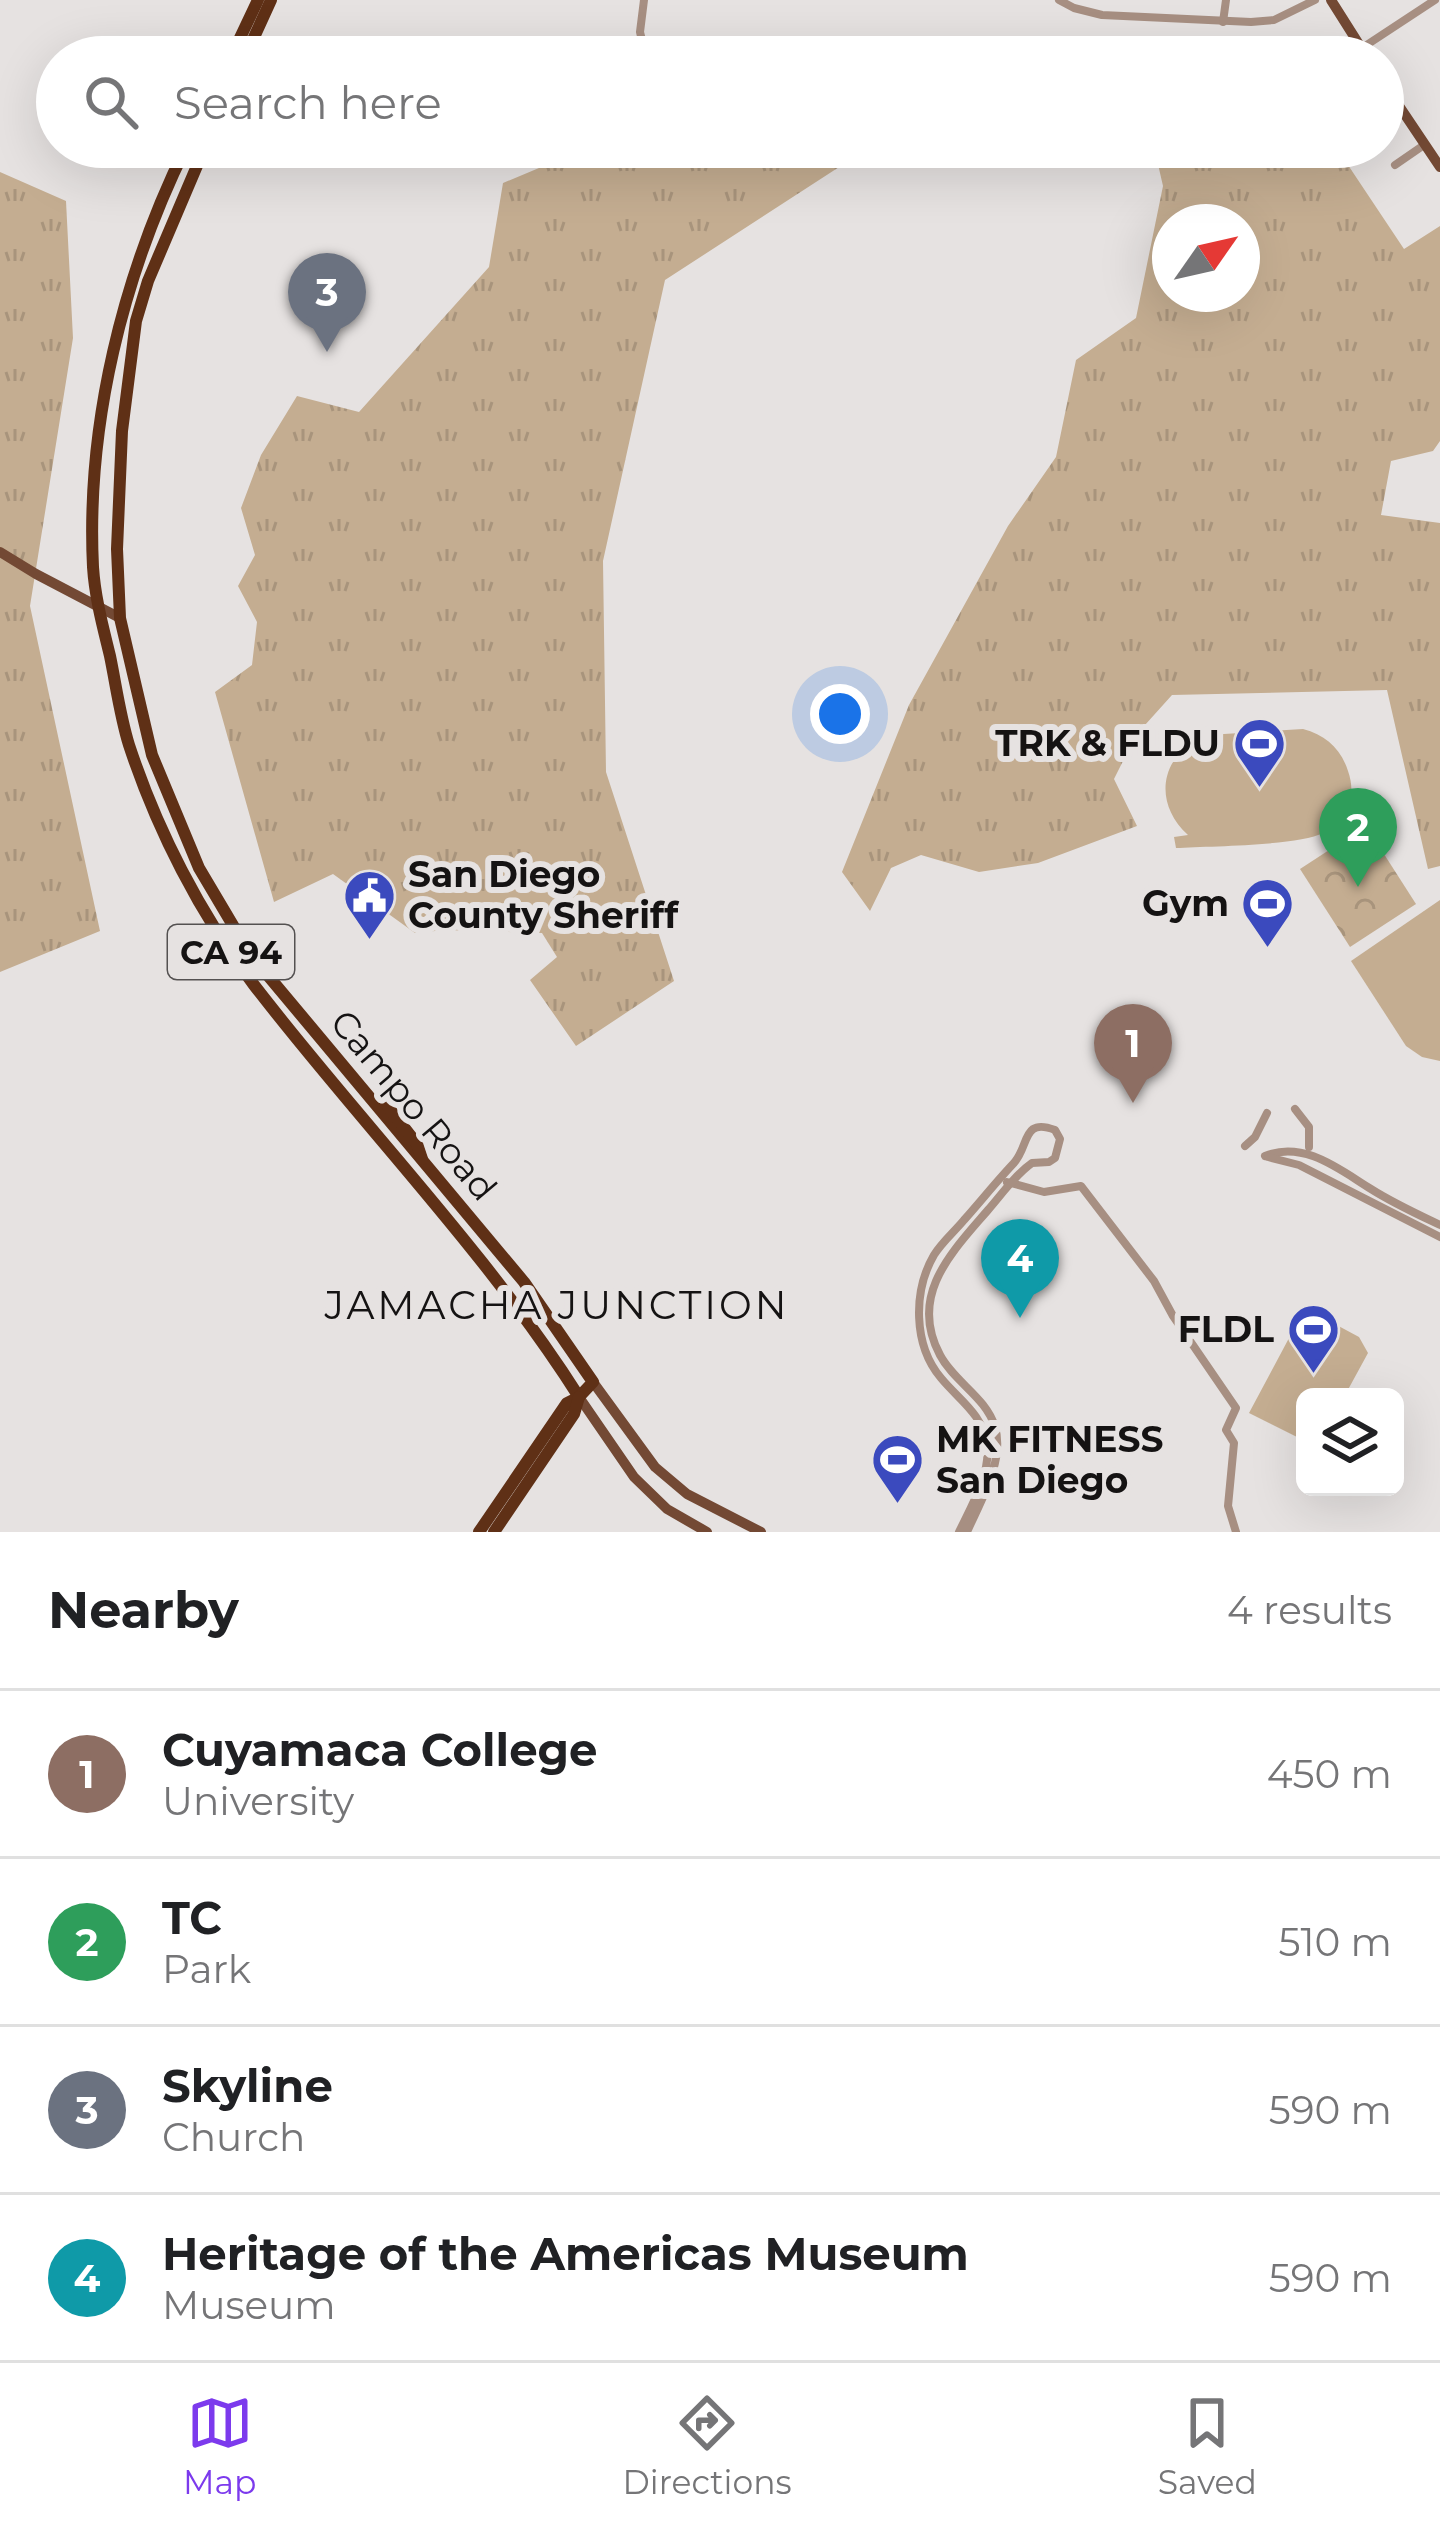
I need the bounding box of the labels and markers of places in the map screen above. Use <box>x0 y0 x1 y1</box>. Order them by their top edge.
pin: 3 <box>288 253 366 352</box>
sports icon: TRK & FLDU <box>1231 715 1287 789</box>
place label: TRK & FLDU <box>995 721 1220 765</box>
pin: 2 <box>1319 788 1397 887</box>
place label: San Diego County Sheriff <box>408 852 680 937</box>
public building icon: San Diego County Sheriff <box>341 867 397 941</box>
sports icon: Gym <box>1240 875 1296 949</box>
place label: Gym <box>1142 881 1229 925</box>
pin: 1 <box>1094 1004 1172 1103</box>
pin: 4 <box>981 1219 1059 1318</box>
sports icon: FLDL <box>1285 1301 1341 1375</box>
place label: FLDL <box>1178 1307 1274 1351</box>
place label: MK FITNESS San Diego <box>936 1417 1163 1502</box>
sports icon: MK FITNESS San Diego <box>869 1432 925 1506</box>

